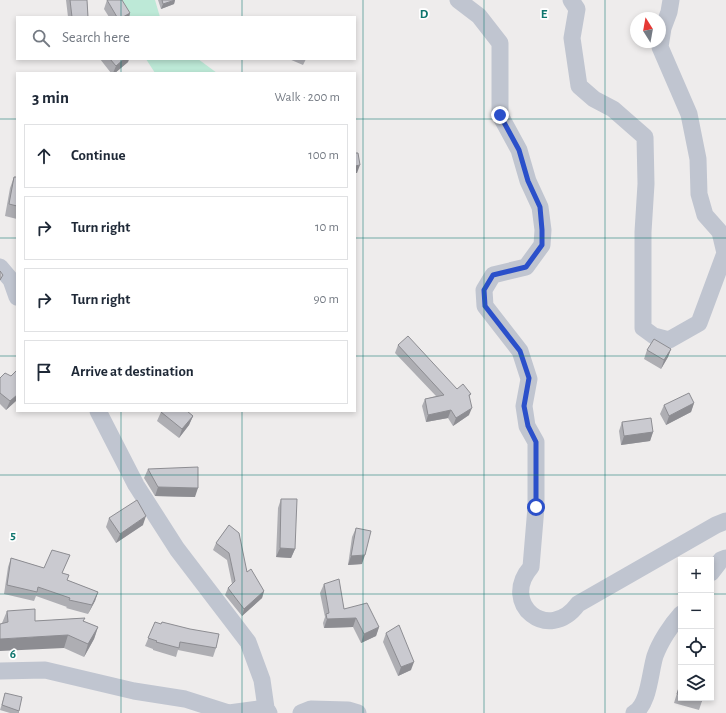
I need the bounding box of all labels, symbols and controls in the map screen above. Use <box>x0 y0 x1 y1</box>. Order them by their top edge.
text: D <box>420 8 429 21</box>
text: E <box>541 8 548 21</box>
north arrow <box>630 12 666 48</box>
search box <box>16 16 356 60</box>
icon: search <box>30 27 52 49</box>
text: Search here <box>62 30 130 45</box>
text: 3 min <box>32 89 69 106</box>
text: Walk · 200 m <box>274 91 340 104</box>
route end <box>491 106 509 124</box>
icon: ahead <box>33 145 55 167</box>
text: Continue <box>71 148 126 163</box>
text: 100 m <box>308 149 339 162</box>
icon: right <box>33 217 55 239</box>
text: Turn right <box>71 220 130 235</box>
text: 10 m <box>315 221 339 234</box>
icon: right <box>33 289 55 311</box>
text: Turn right <box>71 292 130 307</box>
text: 90 m <box>313 293 339 306</box>
icon: arrive <box>33 361 55 383</box>
text: Arrive at destination <box>71 364 194 379</box>
route start <box>527 498 545 516</box>
text: 5 <box>10 529 16 542</box>
map controls <box>678 557 714 701</box>
button: + <box>678 557 714 593</box>
button: − <box>678 593 714 629</box>
button: locate <box>678 629 714 665</box>
text: 6 <box>10 648 16 661</box>
button: layers <box>678 665 714 701</box>

